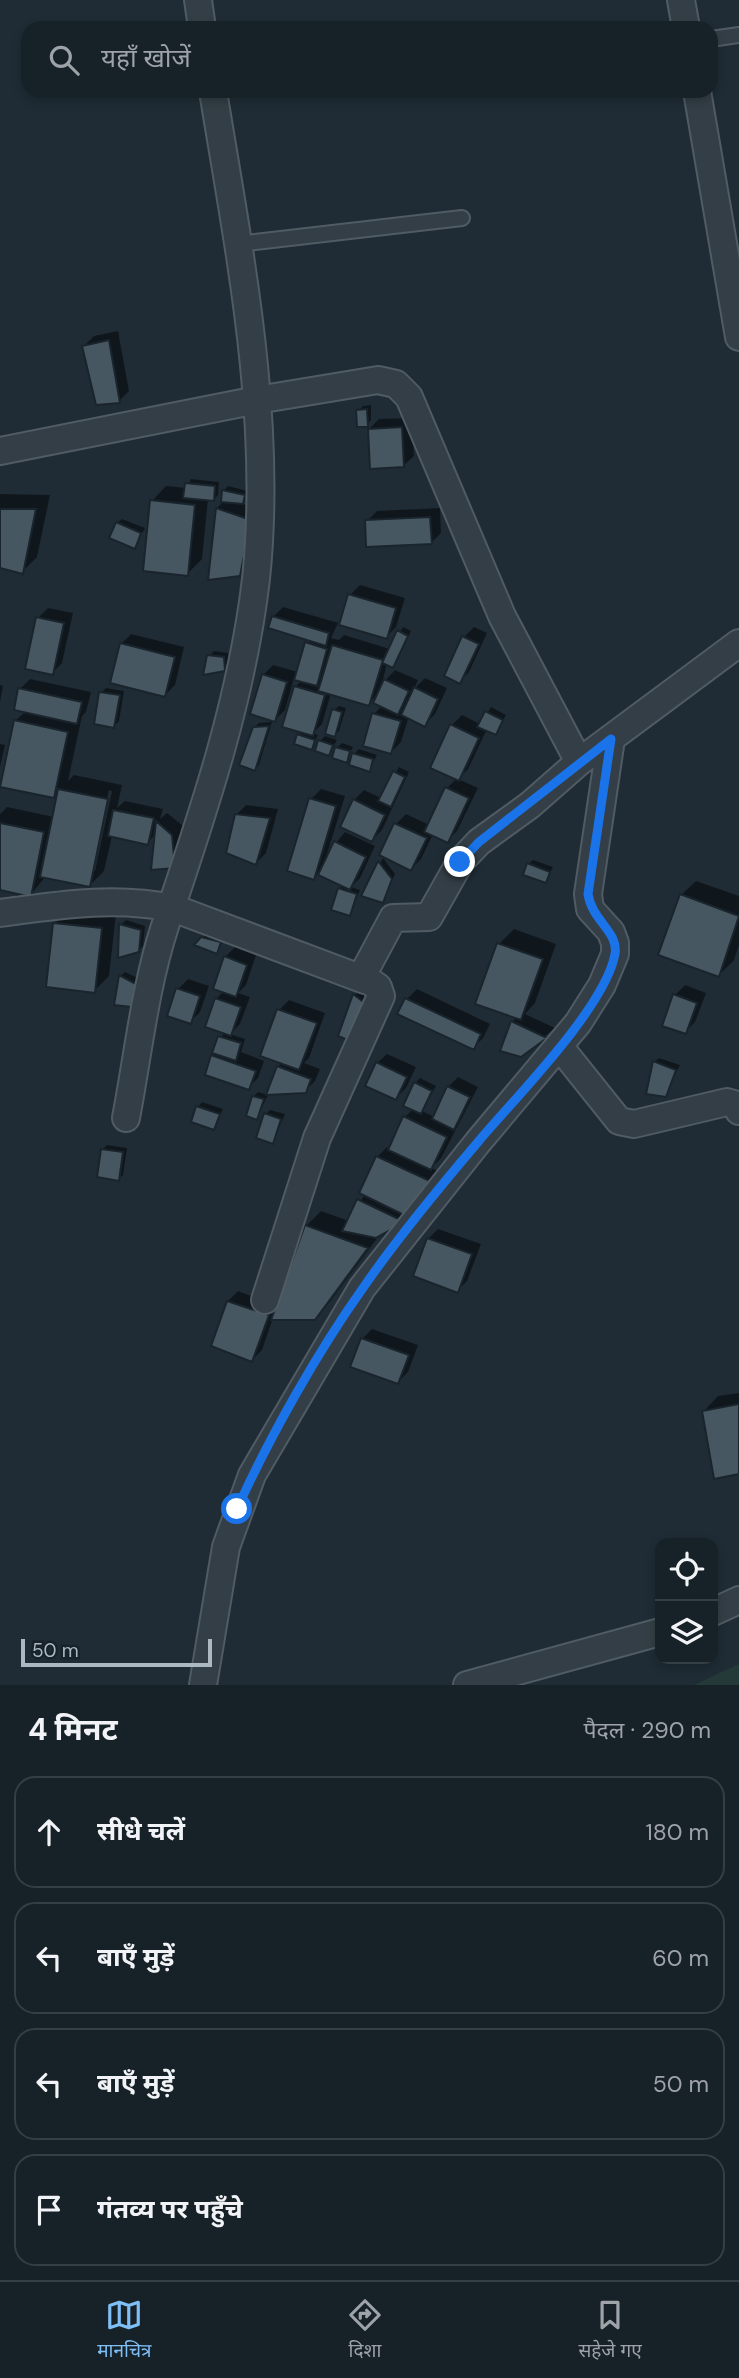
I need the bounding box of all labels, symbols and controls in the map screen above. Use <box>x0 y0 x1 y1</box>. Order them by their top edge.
search box <box>21 21 718 98</box>
icon: search <box>45 41 83 79</box>
text: यहाँ खोजें <box>101 41 191 75</box>
route end <box>444 846 475 877</box>
route start <box>221 1493 252 1524</box>
map controls <box>655 1538 718 1664</box>
button: locate <box>655 1538 718 1601</box>
button: layers <box>655 1601 718 1664</box>
scale bar <box>21 1636 212 1668</box>
text: 50 m <box>32 1638 79 1663</box>
text: 4 मिनट <box>28 1710 118 1749</box>
text: पैदल · 290 m <box>584 1715 711 1745</box>
icon: ahead <box>30 1813 68 1851</box>
text: सीधे चलें <box>97 1814 185 1848</box>
text: 180 m <box>645 1817 709 1847</box>
icon: left <box>30 1939 68 1977</box>
text: बाएँ मुड़ें <box>97 1940 174 1974</box>
text: 60 m <box>652 1943 709 1973</box>
icon: left <box>30 2065 68 2103</box>
text: बाएँ मुड़ें <box>97 2066 174 2100</box>
text: 50 m <box>653 2069 709 2099</box>
icon: arrive <box>30 2191 68 2229</box>
text: गंतव्य पर पहुँचे <box>97 2192 243 2226</box>
tab: मानचित्र <box>97 2296 152 2365</box>
tab: दिशा <box>346 2296 384 2365</box>
tab: सहेजे गए <box>578 2296 642 2365</box>

